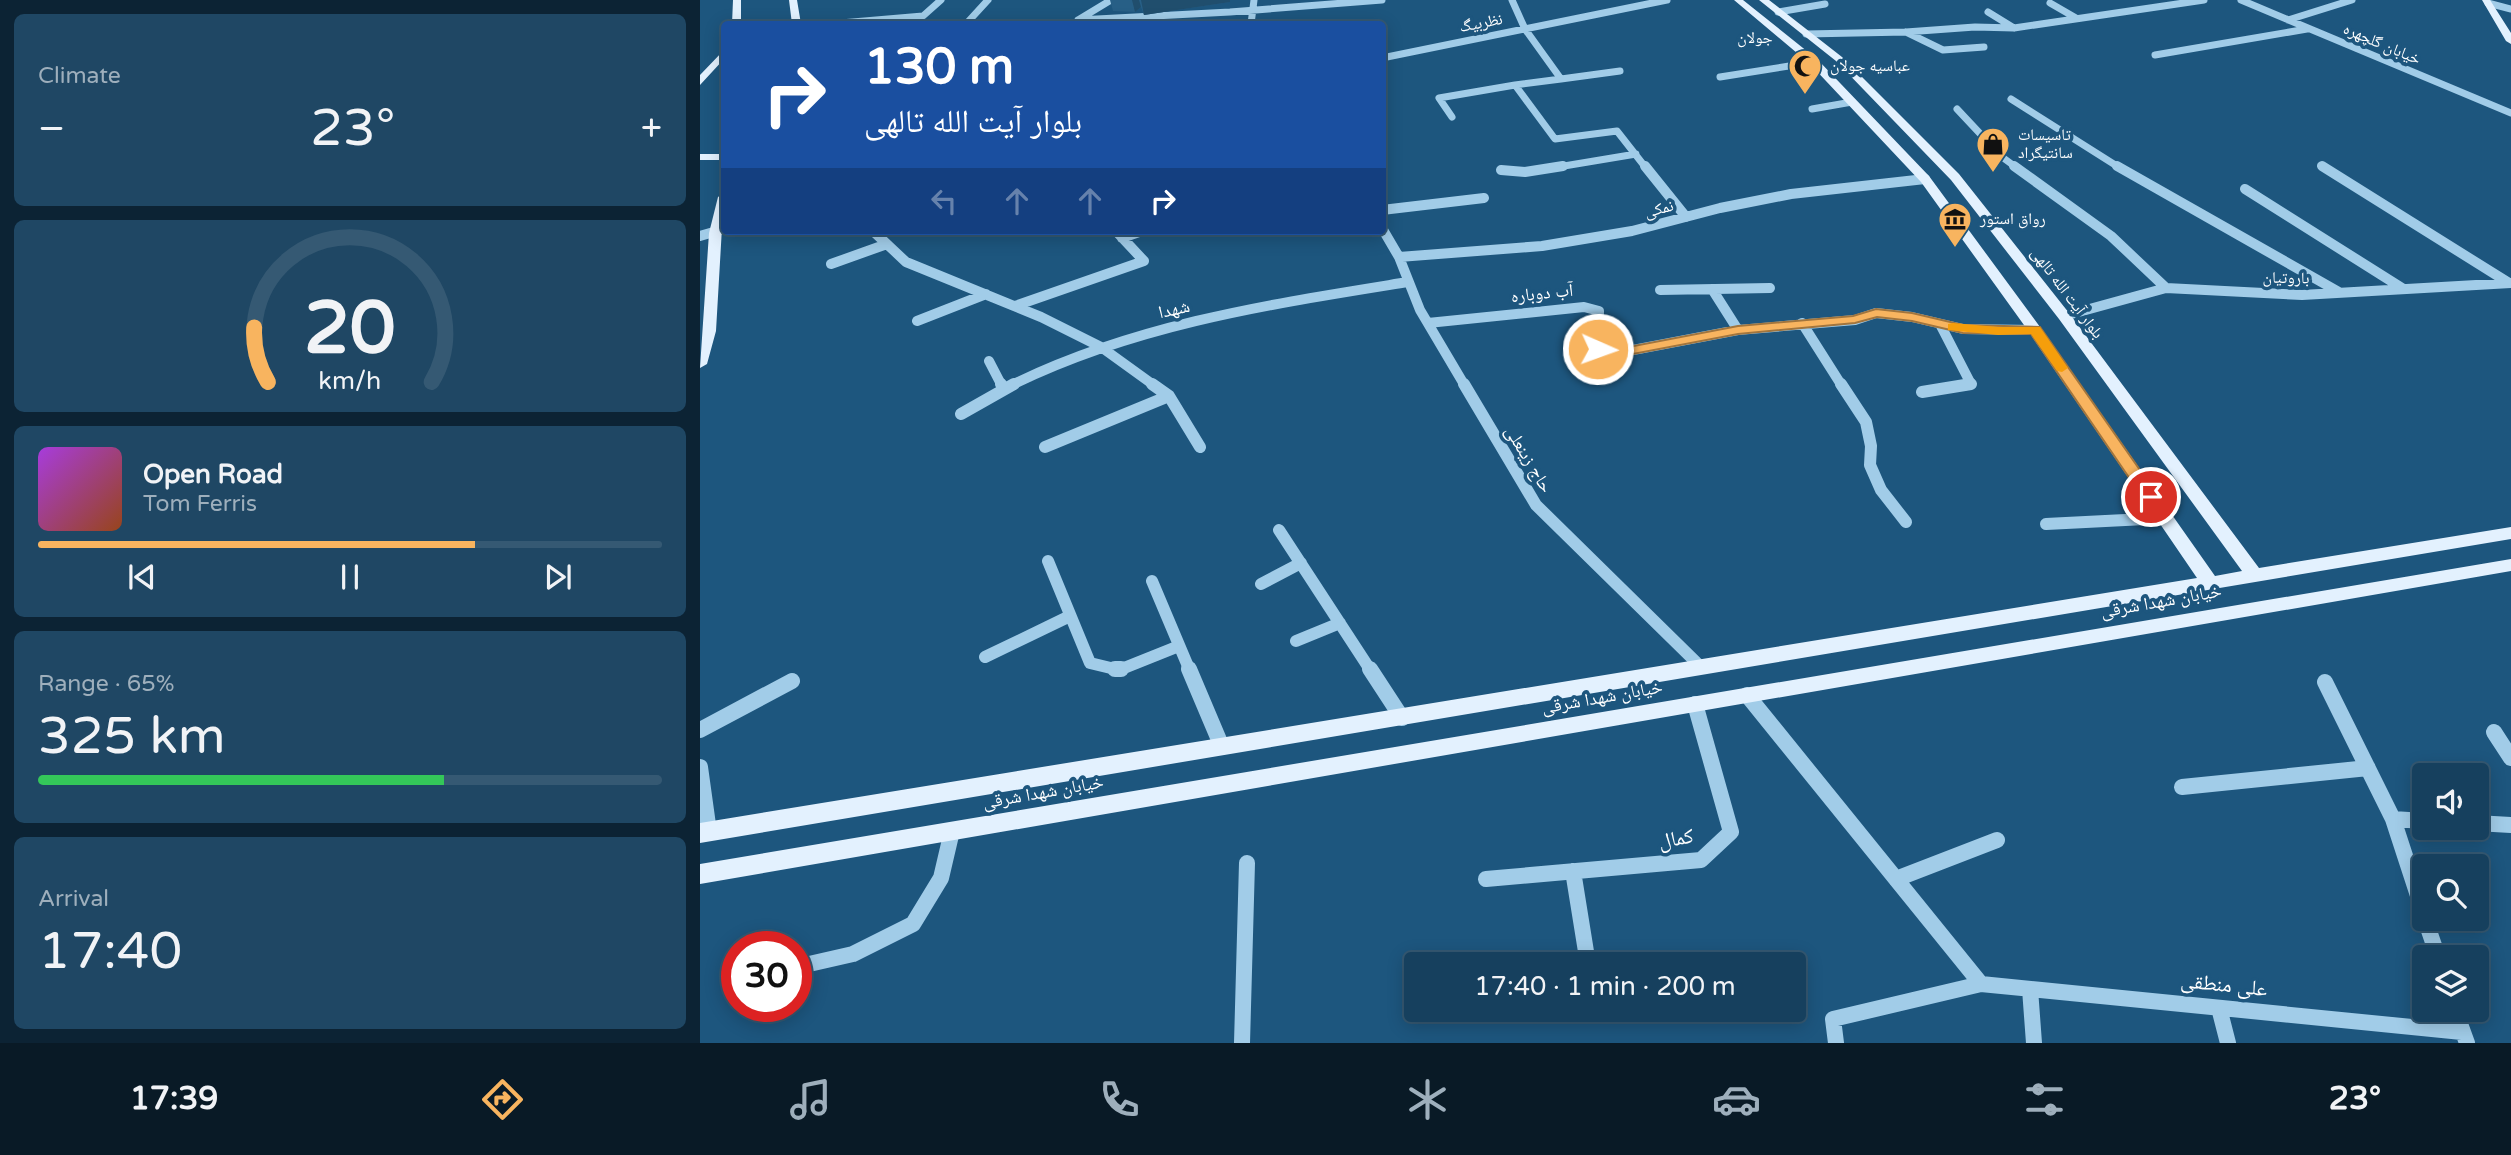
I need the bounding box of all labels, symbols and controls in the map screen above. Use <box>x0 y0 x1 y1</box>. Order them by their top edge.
street label: نظربیگ <box>1458 9 1504 37</box>
street label: خیابان گلچهره <box>2340 19 2424 69</box>
district label: جولان <box>1737 28 1773 48</box>
text: 130 m <box>864 38 1014 97</box>
mosque icon: عباسیه جولان <box>1786 47 1824 96</box>
icon: right <box>749 49 840 140</box>
place label: عباسیه جولان <box>1830 56 1910 76</box>
text: Climate <box>38 62 121 90</box>
text: 23° <box>310 97 395 160</box>
text: بلوار آیت الله تالهی <box>864 103 1082 141</box>
text: − <box>38 106 65 152</box>
text: + <box>641 106 662 152</box>
shop icon: تاسیسات سانتیگراد <box>1974 125 2012 174</box>
place label: تاسیسات سانتیگراد <box>2018 125 2073 163</box>
icon: left <box>925 182 963 220</box>
icon: ahead <box>998 182 1036 220</box>
icon: ahead <box>1071 182 1109 220</box>
icon: right <box>1144 182 1182 220</box>
street label: نمکی <box>1642 196 1676 222</box>
museum icon: رواق استور <box>1936 200 1974 249</box>
place label: رواق استور <box>1979 209 2046 229</box>
street label: بلوار آیت الله تالهی <box>2026 243 2108 343</box>
street label: باروتیان <box>2262 268 2310 288</box>
street label: آب دوباره <box>1510 279 1575 307</box>
text: 20 <box>304 285 396 373</box>
street label: شهدا <box>1156 295 1192 323</box>
position arrow <box>1561 312 1635 386</box>
text: km/h <box>319 365 381 395</box>
street label: حاج زینعلی <box>1499 421 1558 497</box>
text: Open Road <box>143 459 283 490</box>
pin <box>2121 467 2181 527</box>
icon: arrive <box>2132 478 2170 516</box>
text: Tom Ferris <box>143 490 257 518</box>
icon: previous <box>123 558 161 596</box>
icon: pause <box>331 558 369 596</box>
icon: next <box>539 558 577 596</box>
street label: خیابان شهدا شرقی <box>2099 580 2223 622</box>
text: Range · 65% <box>38 670 174 698</box>
street label: خیابان شهدا شرقی <box>1540 676 1664 718</box>
text: 325 km <box>38 705 226 768</box>
map controls <box>2412 763 2489 1022</box>
button: sound <box>2412 763 2489 840</box>
street label: خیابان شهدا شرقی <box>981 771 1105 813</box>
street label: کمال <box>1656 824 1696 854</box>
button: search <box>2412 854 2489 931</box>
text: Arrival <box>38 885 109 913</box>
text: 17:40 <box>38 920 182 983</box>
speed limit sign: 30 <box>721 931 812 1022</box>
button: layers <box>2412 945 2489 1022</box>
street label: علی منطقی <box>2179 968 2269 1002</box>
text: 17:40 · 1 min · 200 m <box>1474 971 1736 1002</box>
icon: directions <box>478 1075 527 1124</box>
icon: music <box>786 1075 835 1124</box>
icon: phone <box>1095 1075 1144 1124</box>
icon: climate <box>1403 1075 1452 1124</box>
icon: car <box>1712 1075 1761 1124</box>
icon: filters <box>2020 1075 2069 1124</box>
text: 17:39 <box>130 1080 218 1118</box>
text: 23° <box>2329 1080 2381 1118</box>

